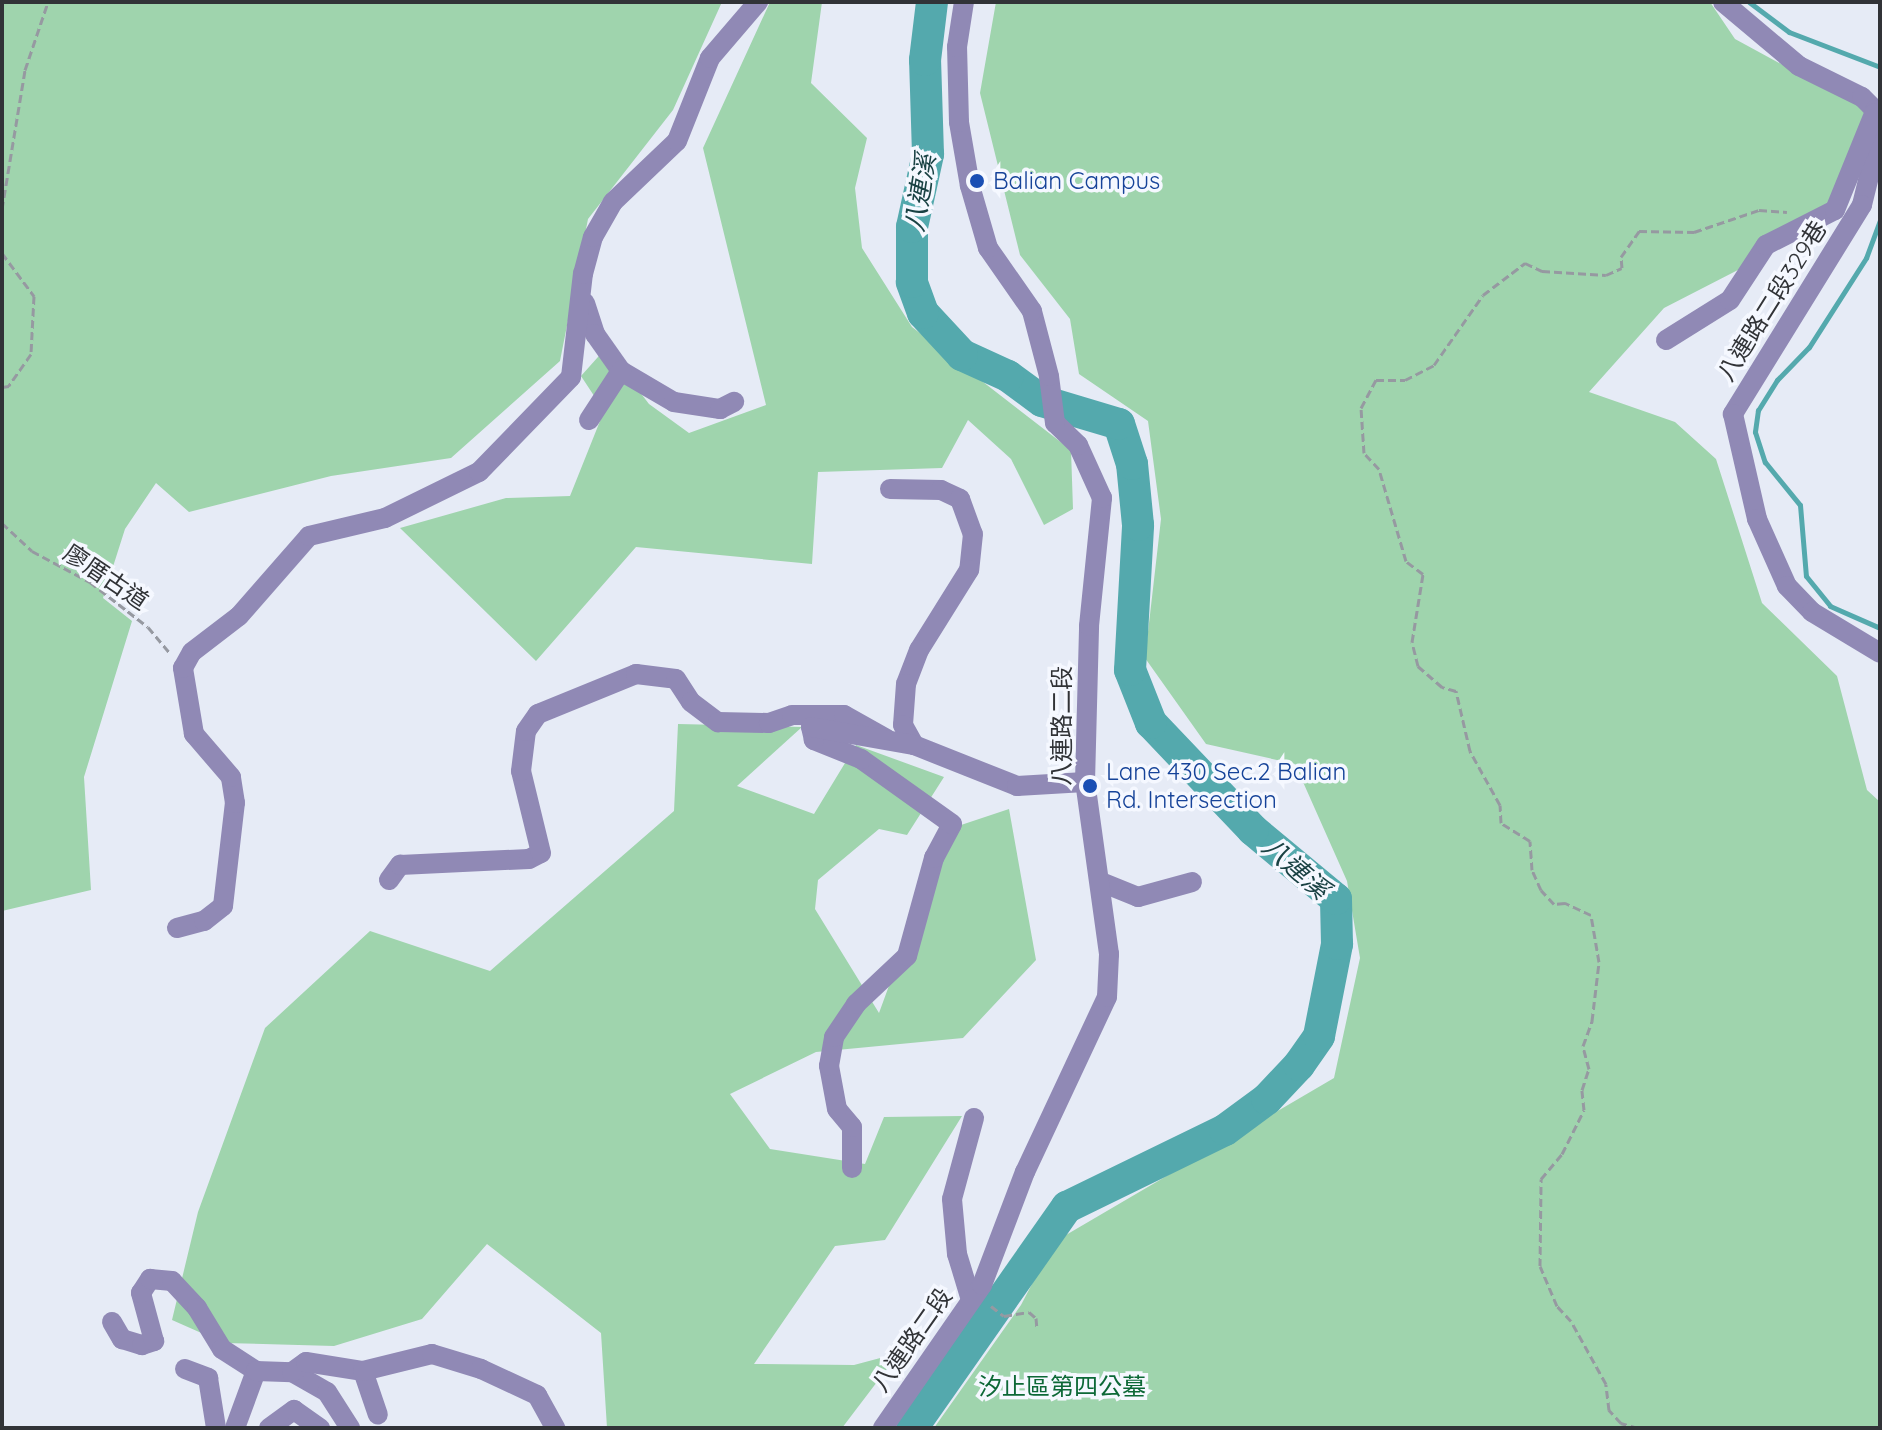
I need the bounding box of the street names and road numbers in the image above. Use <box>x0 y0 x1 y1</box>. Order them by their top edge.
street label: 八連路二段329巷 <box>1711 216 1833 386</box>
street label: 廖厝古道 <box>58 538 154 616</box>
street label: 八連路二段 <box>1048 666 1076 786</box>
street label: 八連路二段 <box>866 1283 958 1397</box>

